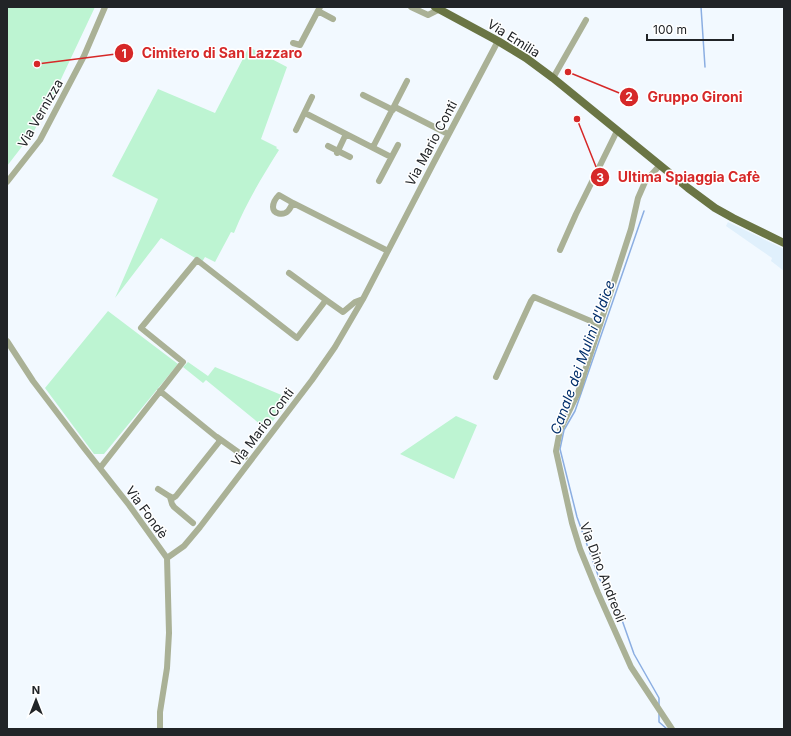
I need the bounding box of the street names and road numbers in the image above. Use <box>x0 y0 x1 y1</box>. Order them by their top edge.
street label: Via Emilia <box>485 16 543 60</box>
street label: Via Vernizza <box>14 76 66 150</box>
street label: Via Mario Conti <box>402 98 460 188</box>
street label: Via Mario Conti <box>227 385 297 469</box>
street label: Via Fondè <box>123 483 171 541</box>
street label: Via Dino Andreoli <box>577 520 629 624</box>

